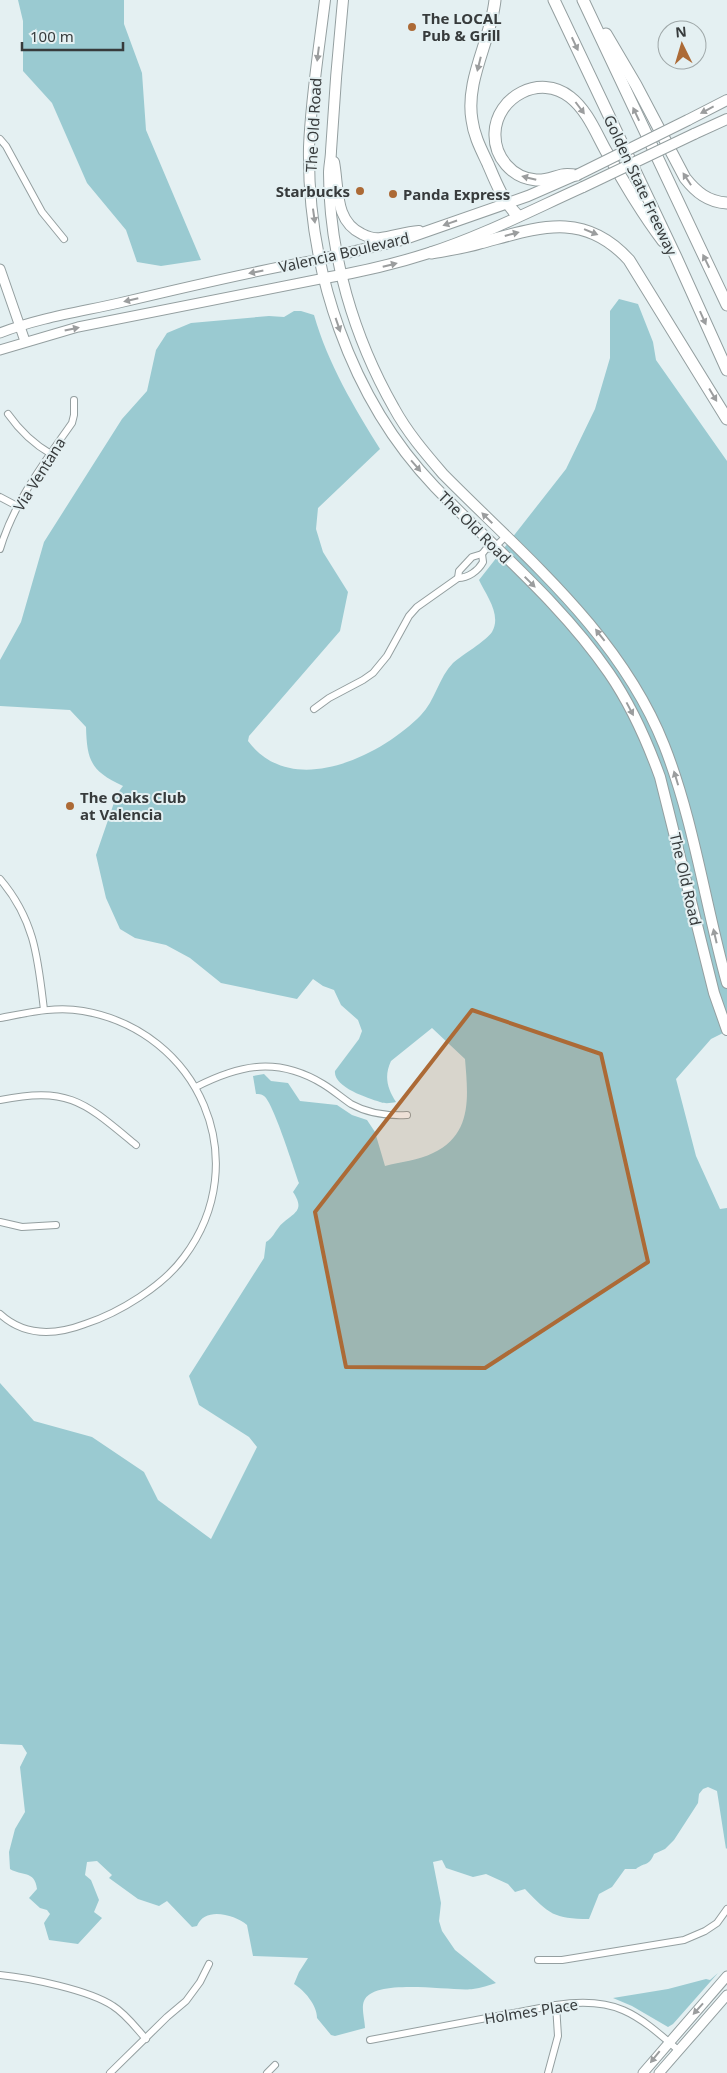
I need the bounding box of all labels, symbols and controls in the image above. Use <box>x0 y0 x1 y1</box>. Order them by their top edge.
place label: The LOCAL Pub & Grill <box>422 8 502 45</box>
scale bar <box>22 20 124 52</box>
north arrow <box>657 20 707 70</box>
marker: The LOCAL Pub & Grill <box>406 21 418 33</box>
text: N <box>674 22 687 42</box>
text: 100 m <box>30 26 74 46</box>
one-way arrow <box>571 37 579 51</box>
one-way arrow <box>314 47 322 63</box>
one-way arrow <box>475 57 483 72</box>
street label: The Old Road <box>301 77 325 173</box>
one-way arrow <box>575 101 585 115</box>
one-way arrow <box>700 106 715 114</box>
one-way arrow <box>632 107 640 121</box>
street label: Golden State Freeway <box>600 112 682 259</box>
one-way arrow <box>682 172 692 186</box>
one-way arrow <box>522 174 537 182</box>
place label: Starbucks <box>276 181 350 201</box>
place label: Panda Express <box>403 184 510 204</box>
marker: Starbucks <box>354 185 366 197</box>
marker: Panda Express <box>387 188 399 200</box>
one-way arrow <box>310 209 318 225</box>
one-way arrow <box>443 220 458 227</box>
street label: Valencia Boulevard <box>277 227 411 277</box>
one-way arrow <box>584 228 599 236</box>
one-way arrow <box>505 230 520 238</box>
one-way arrow <box>702 254 710 268</box>
one-way arrow <box>383 260 398 268</box>
one-way arrow <box>247 268 263 276</box>
one-way arrow <box>123 296 138 304</box>
one-way arrow <box>700 311 708 325</box>
one-way arrow <box>334 318 342 333</box>
one-way arrow <box>65 325 80 333</box>
one-way arrow <box>708 389 717 402</box>
street label: Via Ventana <box>8 433 70 515</box>
one-way arrow <box>411 460 422 473</box>
street label: The Old Road <box>434 486 516 568</box>
one-way arrow <box>482 512 494 524</box>
one-way arrow <box>524 576 536 588</box>
one-way arrow <box>594 629 605 642</box>
one-way arrow <box>626 702 635 716</box>
one-way arrow <box>672 770 680 785</box>
place label: The Oaks Club at Valencia <box>80 787 186 824</box>
marker: The Oaks Club at Valencia <box>64 800 76 812</box>
street label: The Old Road <box>666 831 706 927</box>
one-way arrow <box>711 928 719 943</box>
street label: Holmes Place <box>483 1994 579 2028</box>
one-way arrow <box>692 2002 703 2015</box>
one-way arrow <box>650 2050 661 2063</box>

